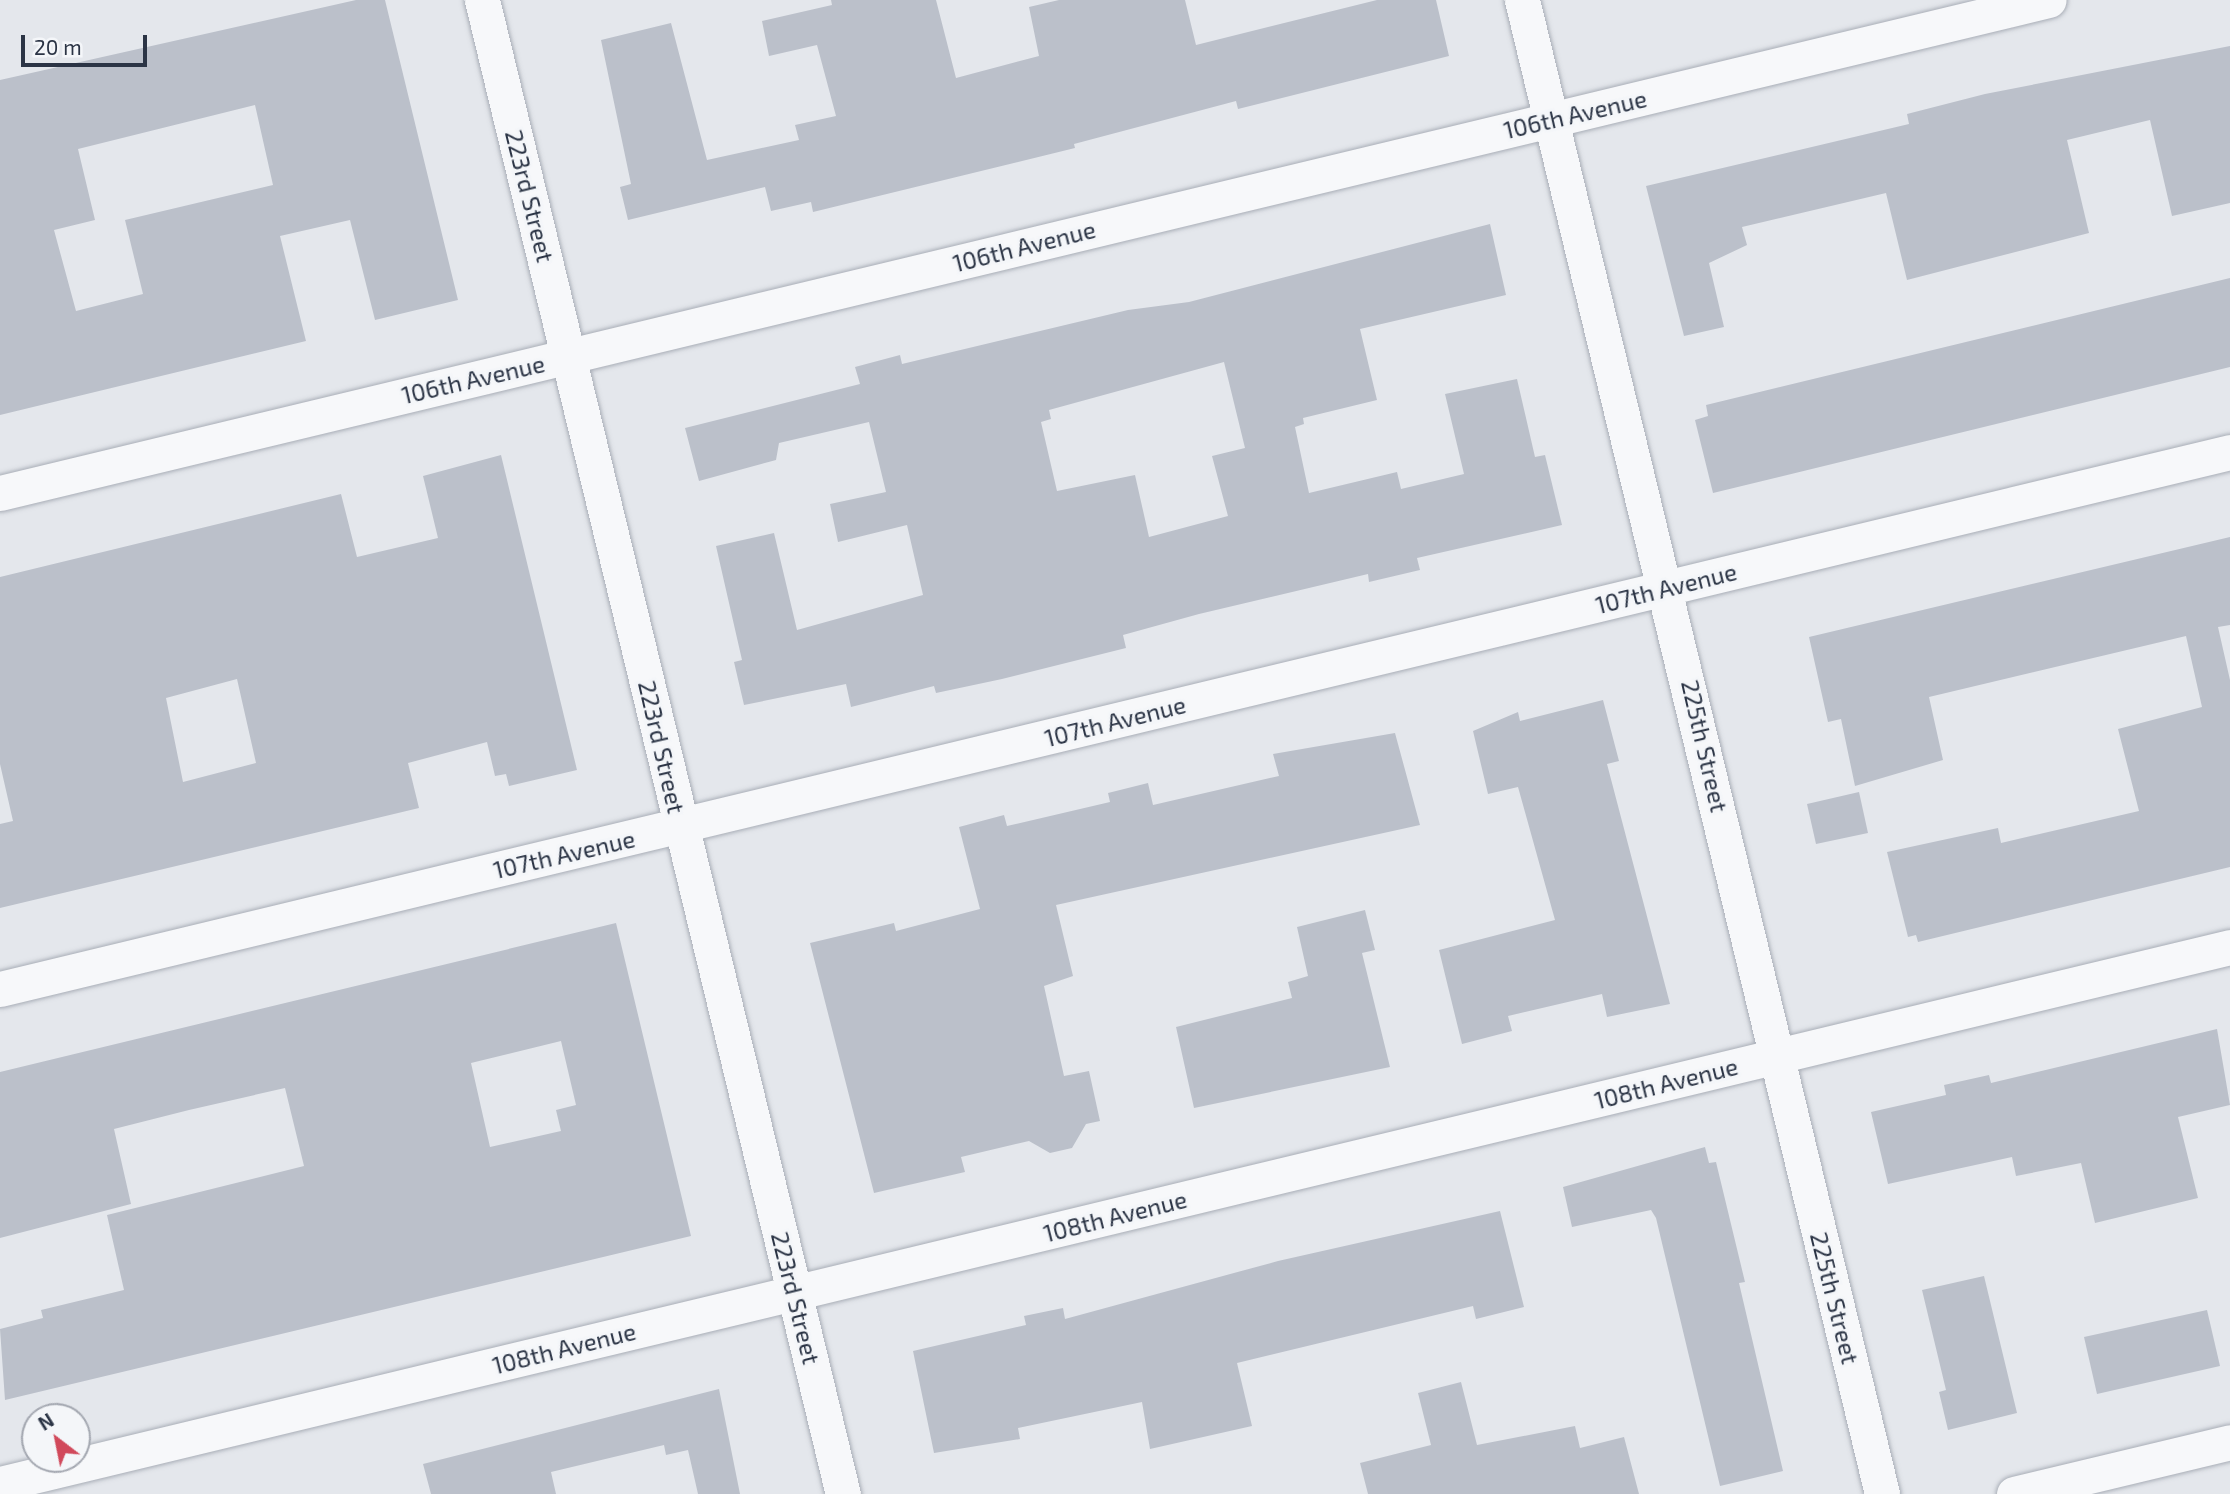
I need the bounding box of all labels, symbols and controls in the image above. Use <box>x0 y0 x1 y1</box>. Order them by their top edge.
scale bar <box>24 21 150 65</box>
text: 20 m <box>34 34 82 59</box>
street label: 106th Avenue <box>1500 83 1650 145</box>
street label: 223rd Street <box>500 127 560 265</box>
street label: 106th Avenue <box>949 214 1099 278</box>
street label: 106th Avenue <box>398 348 548 410</box>
street label: 107th Avenue <box>1592 556 1740 620</box>
street label: 225th Street <box>1676 677 1734 815</box>
street label: 223rd Street <box>633 678 691 816</box>
street label: 107th Avenue <box>1041 689 1189 753</box>
street label: 107th Avenue <box>490 824 638 884</box>
street label: 108th Avenue <box>1591 1051 1741 1115</box>
street label: 108th Avenue <box>1040 1184 1190 1248</box>
street label: 223rd Street <box>766 1229 826 1367</box>
street label: 225th Street <box>1805 1229 1865 1367</box>
street label: 108th Avenue <box>489 1316 639 1380</box>
north arrow <box>21 1403 91 1473</box>
text: N <box>34 1408 58 1435</box>

